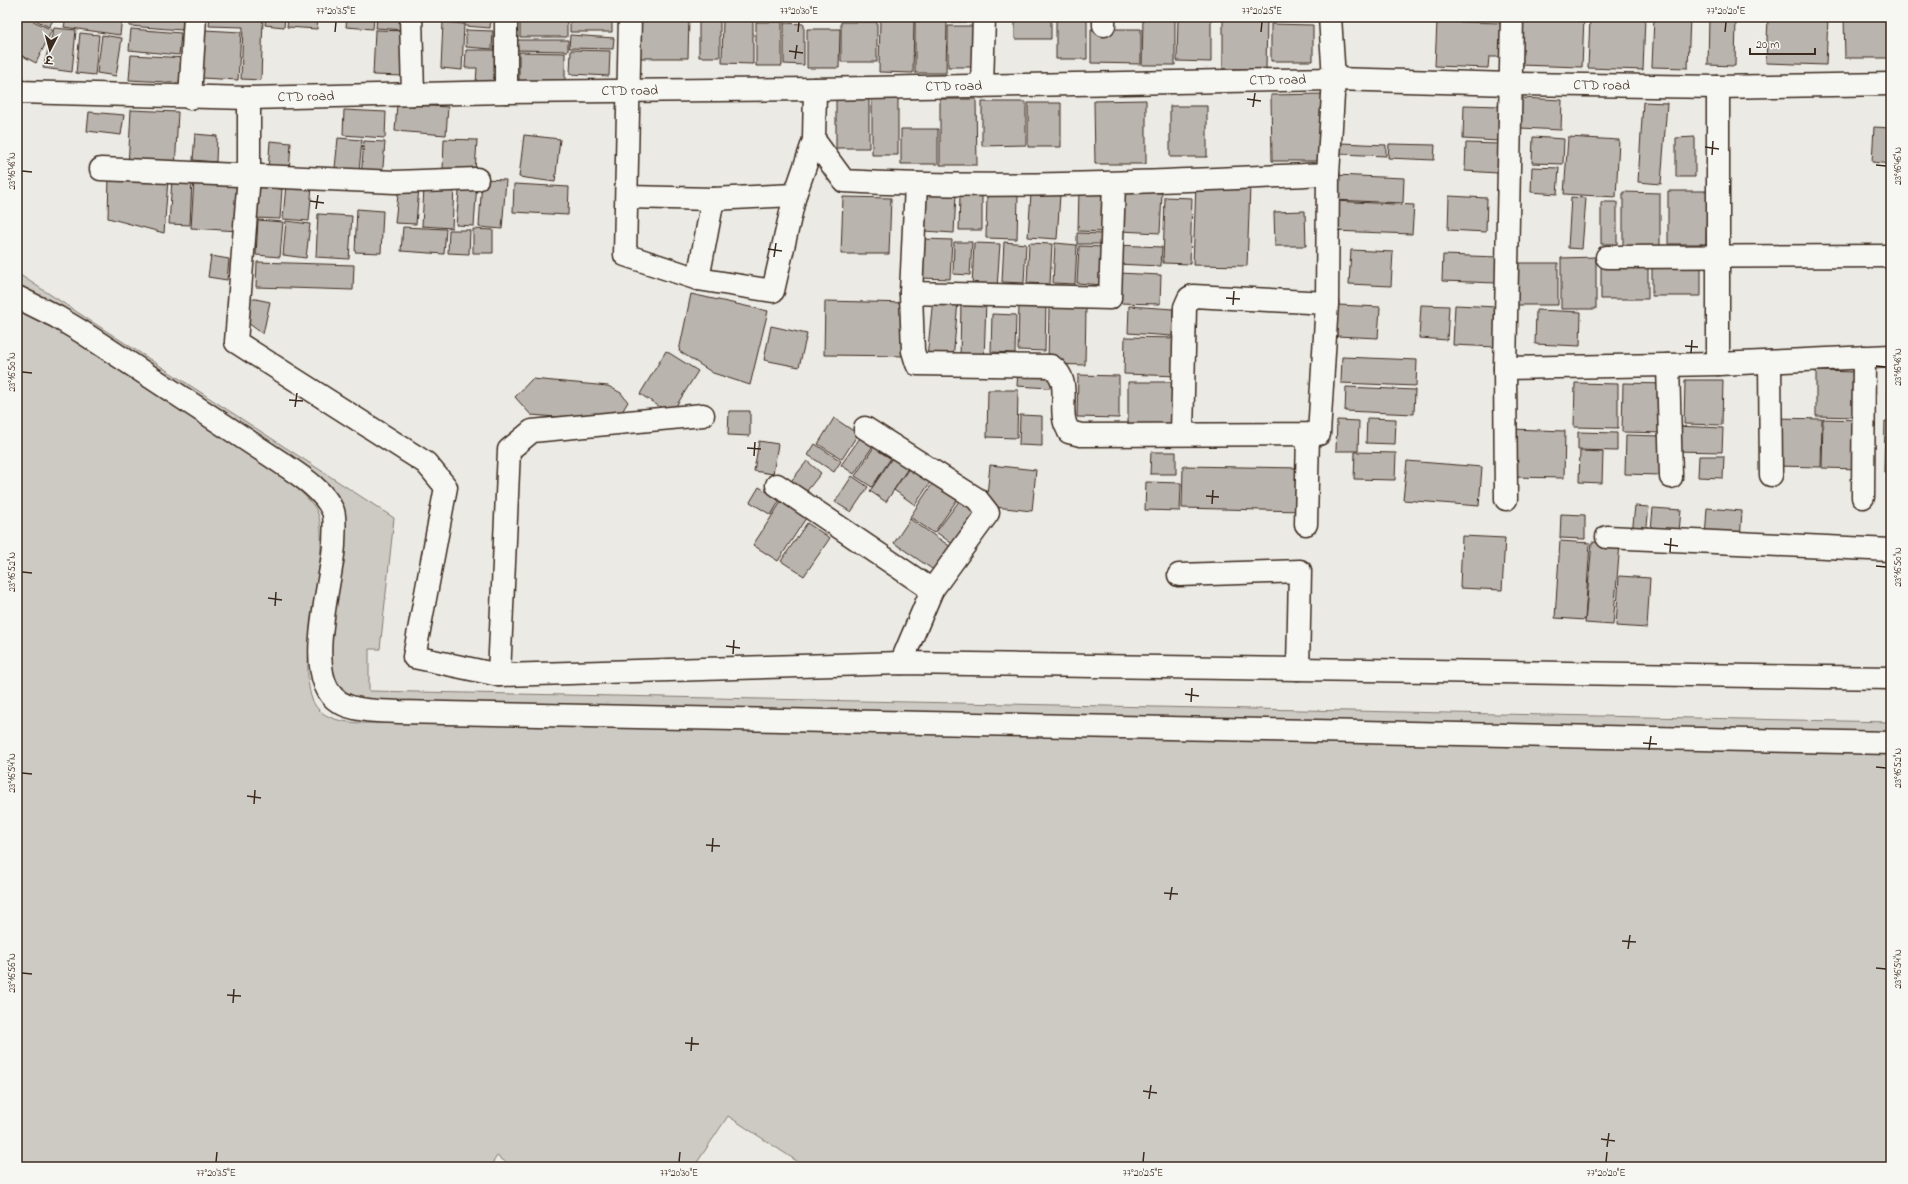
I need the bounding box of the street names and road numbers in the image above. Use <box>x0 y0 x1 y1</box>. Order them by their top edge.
street label: CTD road <box>1249 69 1306 91</box>
street label: CTD road <box>1573 74 1630 96</box>
street label: CTD road <box>925 75 982 97</box>
street label: CTD road <box>601 80 658 102</box>
street label: CTD road <box>277 86 335 108</box>

